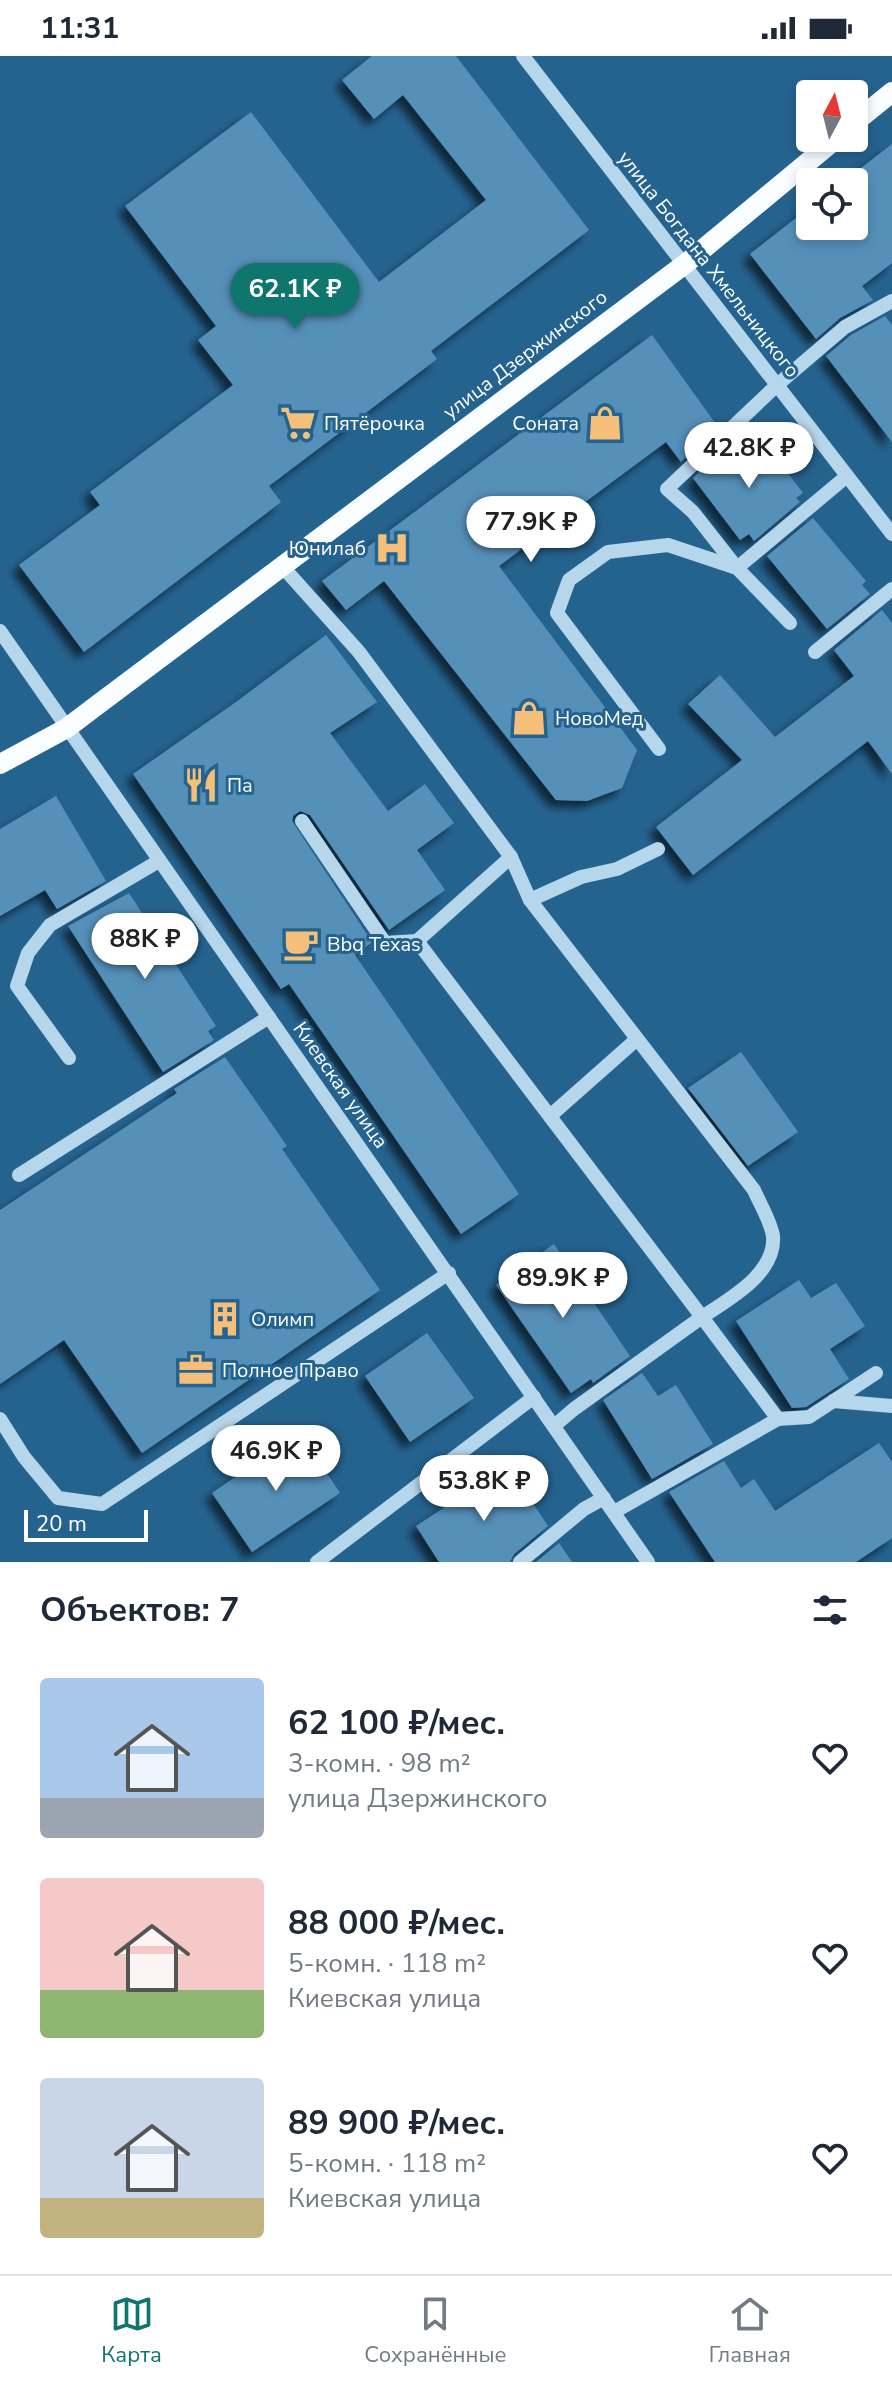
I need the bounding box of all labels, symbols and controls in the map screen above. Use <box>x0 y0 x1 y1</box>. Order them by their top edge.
text: 11:31 <box>40 8 119 49</box>
north arrow <box>796 80 868 152</box>
map controls <box>796 80 868 240</box>
street label: улица Богдана Хмельницкого <box>611 145 806 383</box>
button: locate <box>796 168 868 240</box>
pin: 62.1K ₽ <box>221 263 369 331</box>
text: 62.1K ₽ <box>248 271 342 306</box>
street label: улица Дзержинского <box>437 284 613 425</box>
supermarket icon: Пятёрочка <box>279 404 317 442</box>
shop icon: Соната <box>586 404 624 442</box>
place label: Пятёрочка <box>324 410 425 437</box>
place label: Соната <box>512 410 579 437</box>
pin: 42.8K ₽ <box>675 422 823 490</box>
text: 42.8K ₽ <box>702 430 796 465</box>
pin: 77.9K ₽ <box>457 496 605 564</box>
text: 77.9K ₽ <box>484 504 578 539</box>
hospital icon: Юнилаб <box>373 529 411 567</box>
place label: Юнилаб <box>289 535 366 562</box>
shop icon: НовоМед <box>510 699 548 737</box>
place label: НовоМед <box>555 705 644 732</box>
restaurant icon: Па <box>182 766 220 804</box>
place label: Па <box>227 772 253 799</box>
pin: 88K ₽ <box>89 913 201 981</box>
text: 88K ₽ <box>109 921 181 956</box>
cafe icon: Bbq Texas <box>282 925 320 963</box>
place label: Bbq Texas <box>327 931 421 958</box>
street label: Киевская улица <box>287 1017 394 1154</box>
pin: 89.9K ₽ <box>489 1252 637 1320</box>
text: 89.9K ₽ <box>516 1260 610 1295</box>
building icon: Олимп <box>206 1300 244 1338</box>
place label: Олимп <box>251 1306 314 1333</box>
office icon: Полное Право <box>177 1351 215 1389</box>
place label: Полное Право <box>222 1357 359 1384</box>
pin: 46.9K ₽ <box>202 1425 350 1493</box>
text: 46.9K ₽ <box>229 1433 323 1468</box>
pin: 53.8K ₽ <box>410 1455 558 1523</box>
text: 53.8K ₽ <box>437 1463 531 1498</box>
scale bar <box>24 1506 148 1542</box>
text: 20 m <box>36 1509 87 1539</box>
text: Объектов: 7 <box>40 1587 239 1633</box>
icon: filters <box>808 1588 852 1632</box>
text: 62 100 ₽/мес. <box>288 1700 505 1746</box>
icon: home <box>104 1710 200 1806</box>
icon: heart <box>808 1736 852 1780</box>
text: 3-комн. · 98 m² <box>288 1746 471 1781</box>
text: улица Дзержинского <box>288 1781 547 1816</box>
text: 88 000 ₽/мес. <box>288 1900 505 1946</box>
icon: home <box>104 1910 200 2006</box>
icon: heart <box>808 1936 852 1980</box>
text: 5-комн. · 118 m² <box>288 1946 486 1981</box>
text: Киевская улица <box>288 1981 481 2016</box>
text: 89 900 ₽/мес. <box>288 2100 505 2146</box>
icon: home <box>104 2110 200 2206</box>
icon: heart <box>808 2136 852 2180</box>
text: 5-комн. · 118 m² <box>288 2146 486 2181</box>
text: Киевская улица <box>288 2181 481 2216</box>
tab: Карта <box>101 2292 162 2370</box>
tab: Сохранённые <box>364 2292 506 2370</box>
tab: Главная <box>709 2292 791 2370</box>

